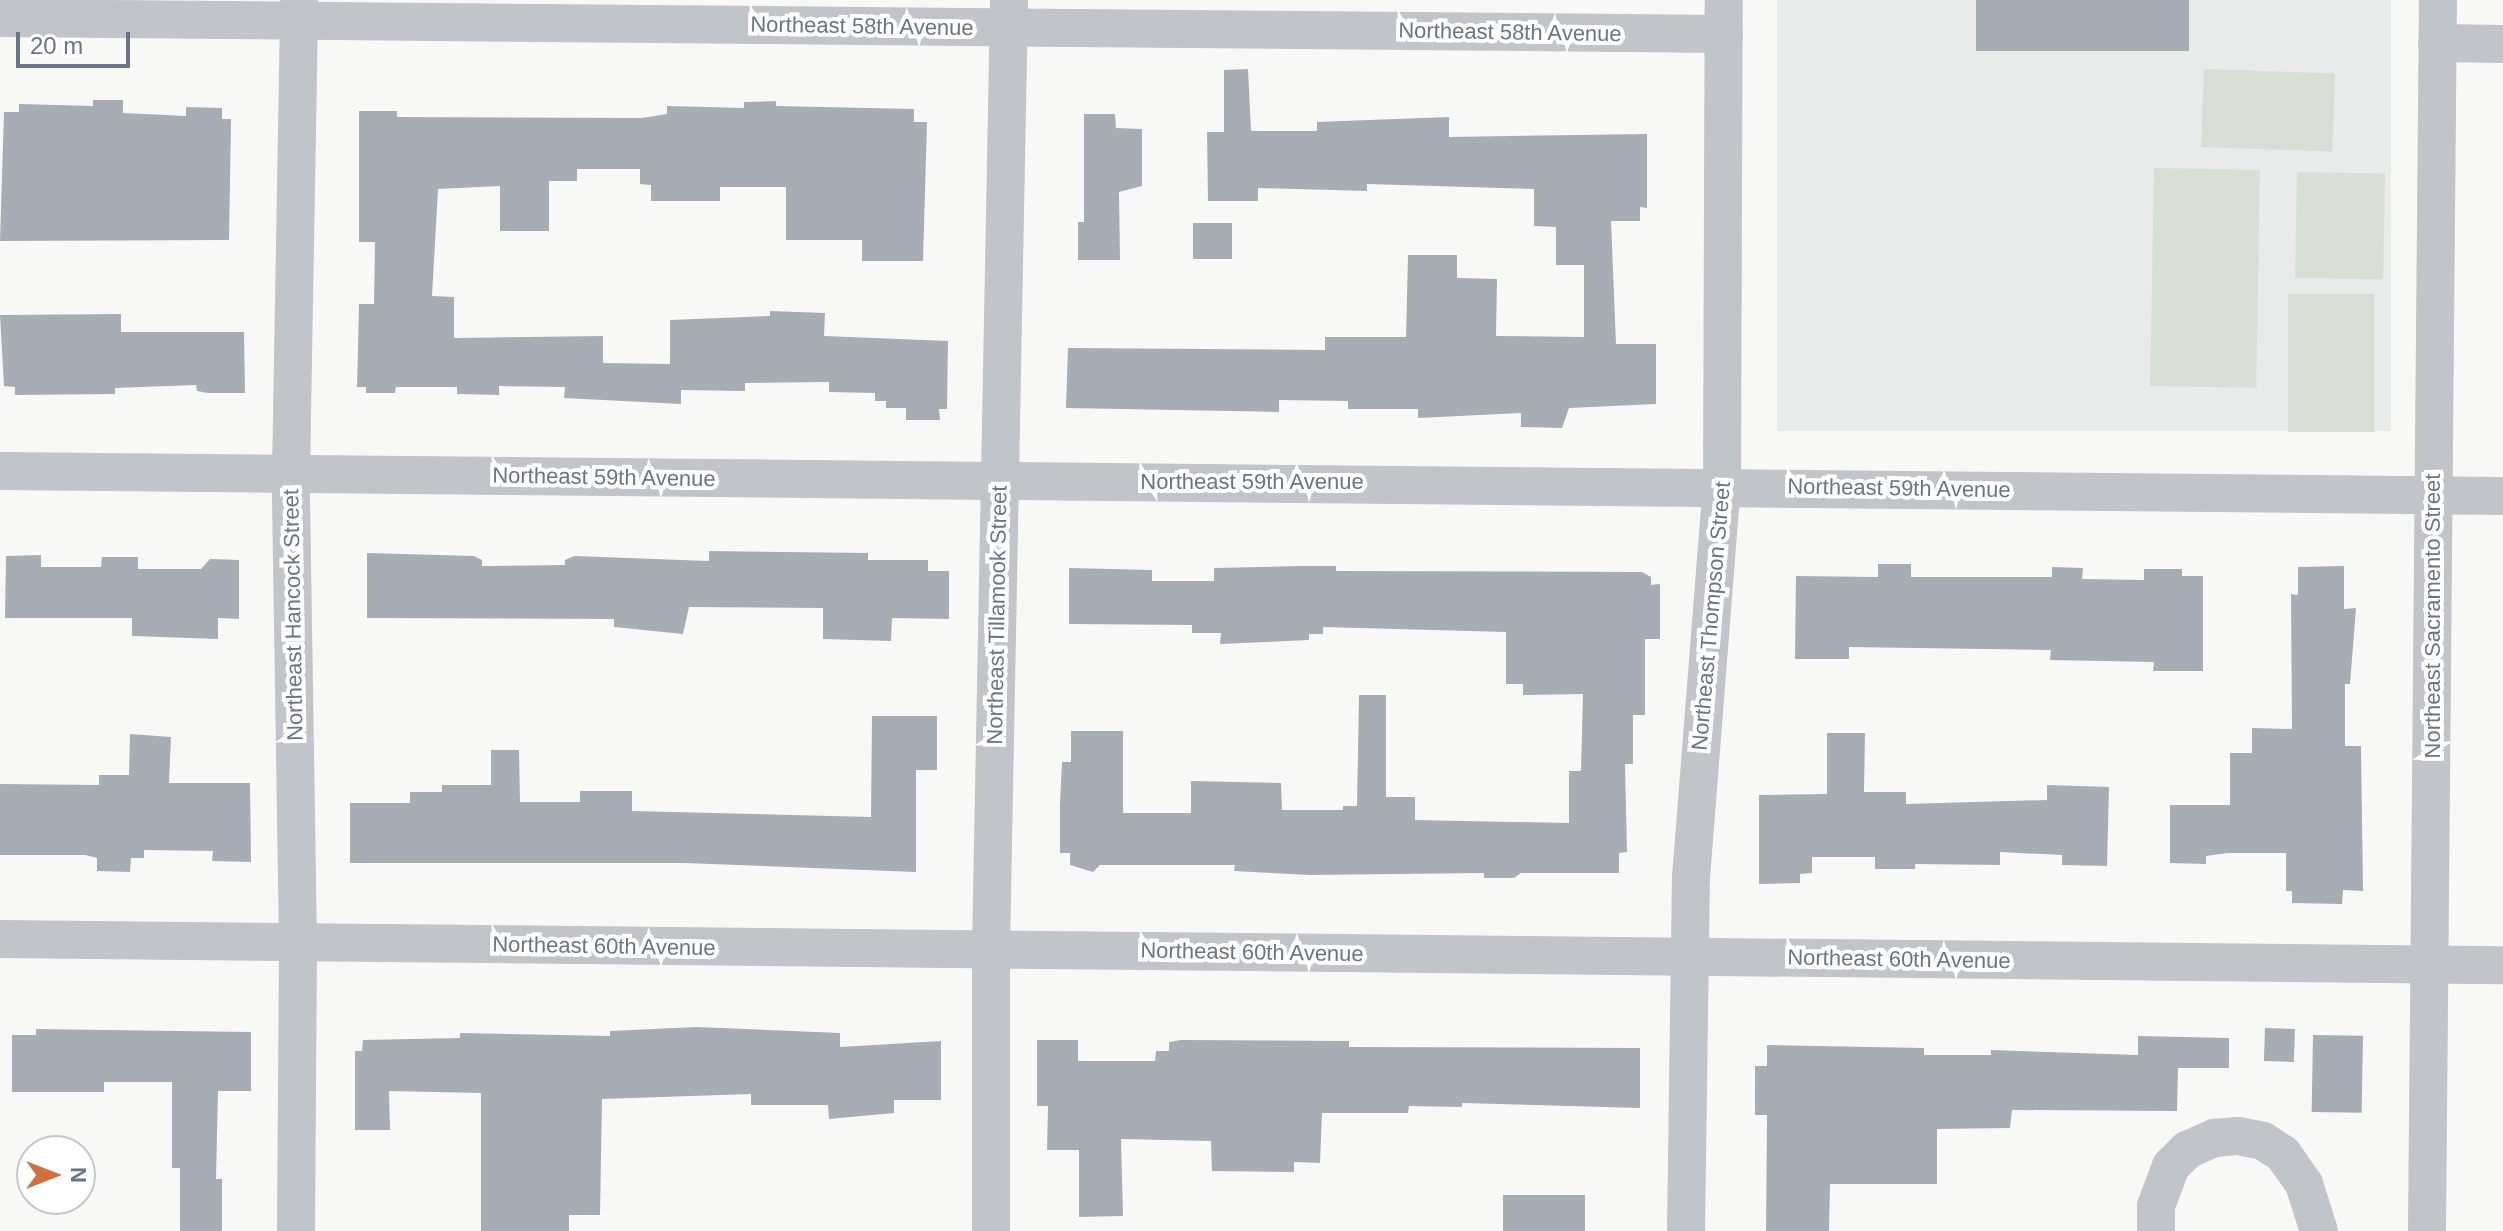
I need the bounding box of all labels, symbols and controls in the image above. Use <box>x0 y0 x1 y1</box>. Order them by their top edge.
street label: Northeast 58th Avenue <box>749 11 975 41</box>
scale bar <box>20 16 134 66</box>
street label: Northeast 58th Avenue <box>1397 17 1623 47</box>
text: 20 m <box>30 32 83 59</box>
street label: Northeast 59th Avenue <box>491 462 717 492</box>
street label: Northeast 59th Avenue <box>1140 469 1364 495</box>
street label: Northeast 59th Avenue <box>1786 473 2012 503</box>
street label: Northeast Sacramento Street <box>2420 474 2446 758</box>
street label: Northeast Thompson Street <box>1686 480 1736 752</box>
street label: Northeast Tillamook Street <box>982 485 1012 745</box>
street label: Northeast Hancock Street <box>278 489 308 741</box>
street label: Northeast 60th Avenue <box>491 931 717 961</box>
street label: Northeast 60th Avenue <box>1139 937 1365 967</box>
street label: Northeast 60th Avenue <box>1786 944 2012 974</box>
north arrow <box>16 1135 96 1215</box>
text: N <box>66 1167 91 1183</box>

